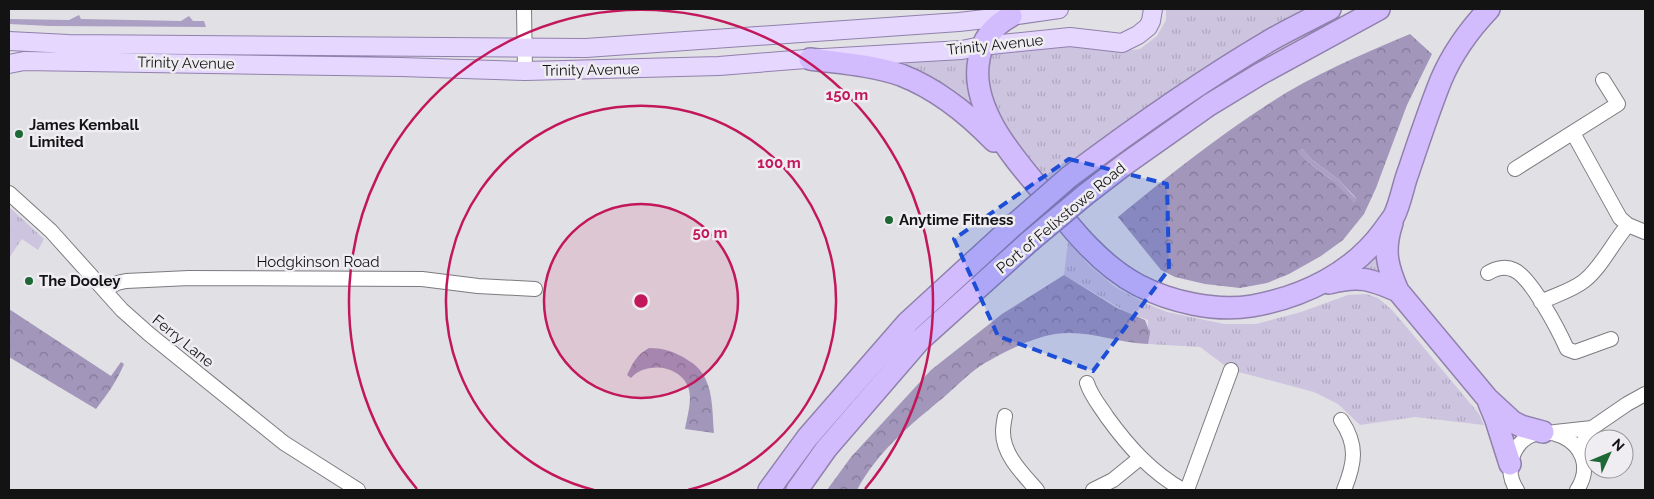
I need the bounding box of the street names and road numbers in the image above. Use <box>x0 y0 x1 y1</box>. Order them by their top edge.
street label: Trinity Avenue <box>946 31 1044 59</box>
street label: Trinity Avenue <box>137 53 235 73</box>
street label: Trinity Avenue <box>542 60 640 80</box>
street label: Port of Felixstowe Road <box>993 159 1129 277</box>
street label: Hodgkinson Road <box>256 253 380 271</box>
street label: Ferry Lane <box>149 311 217 371</box>

